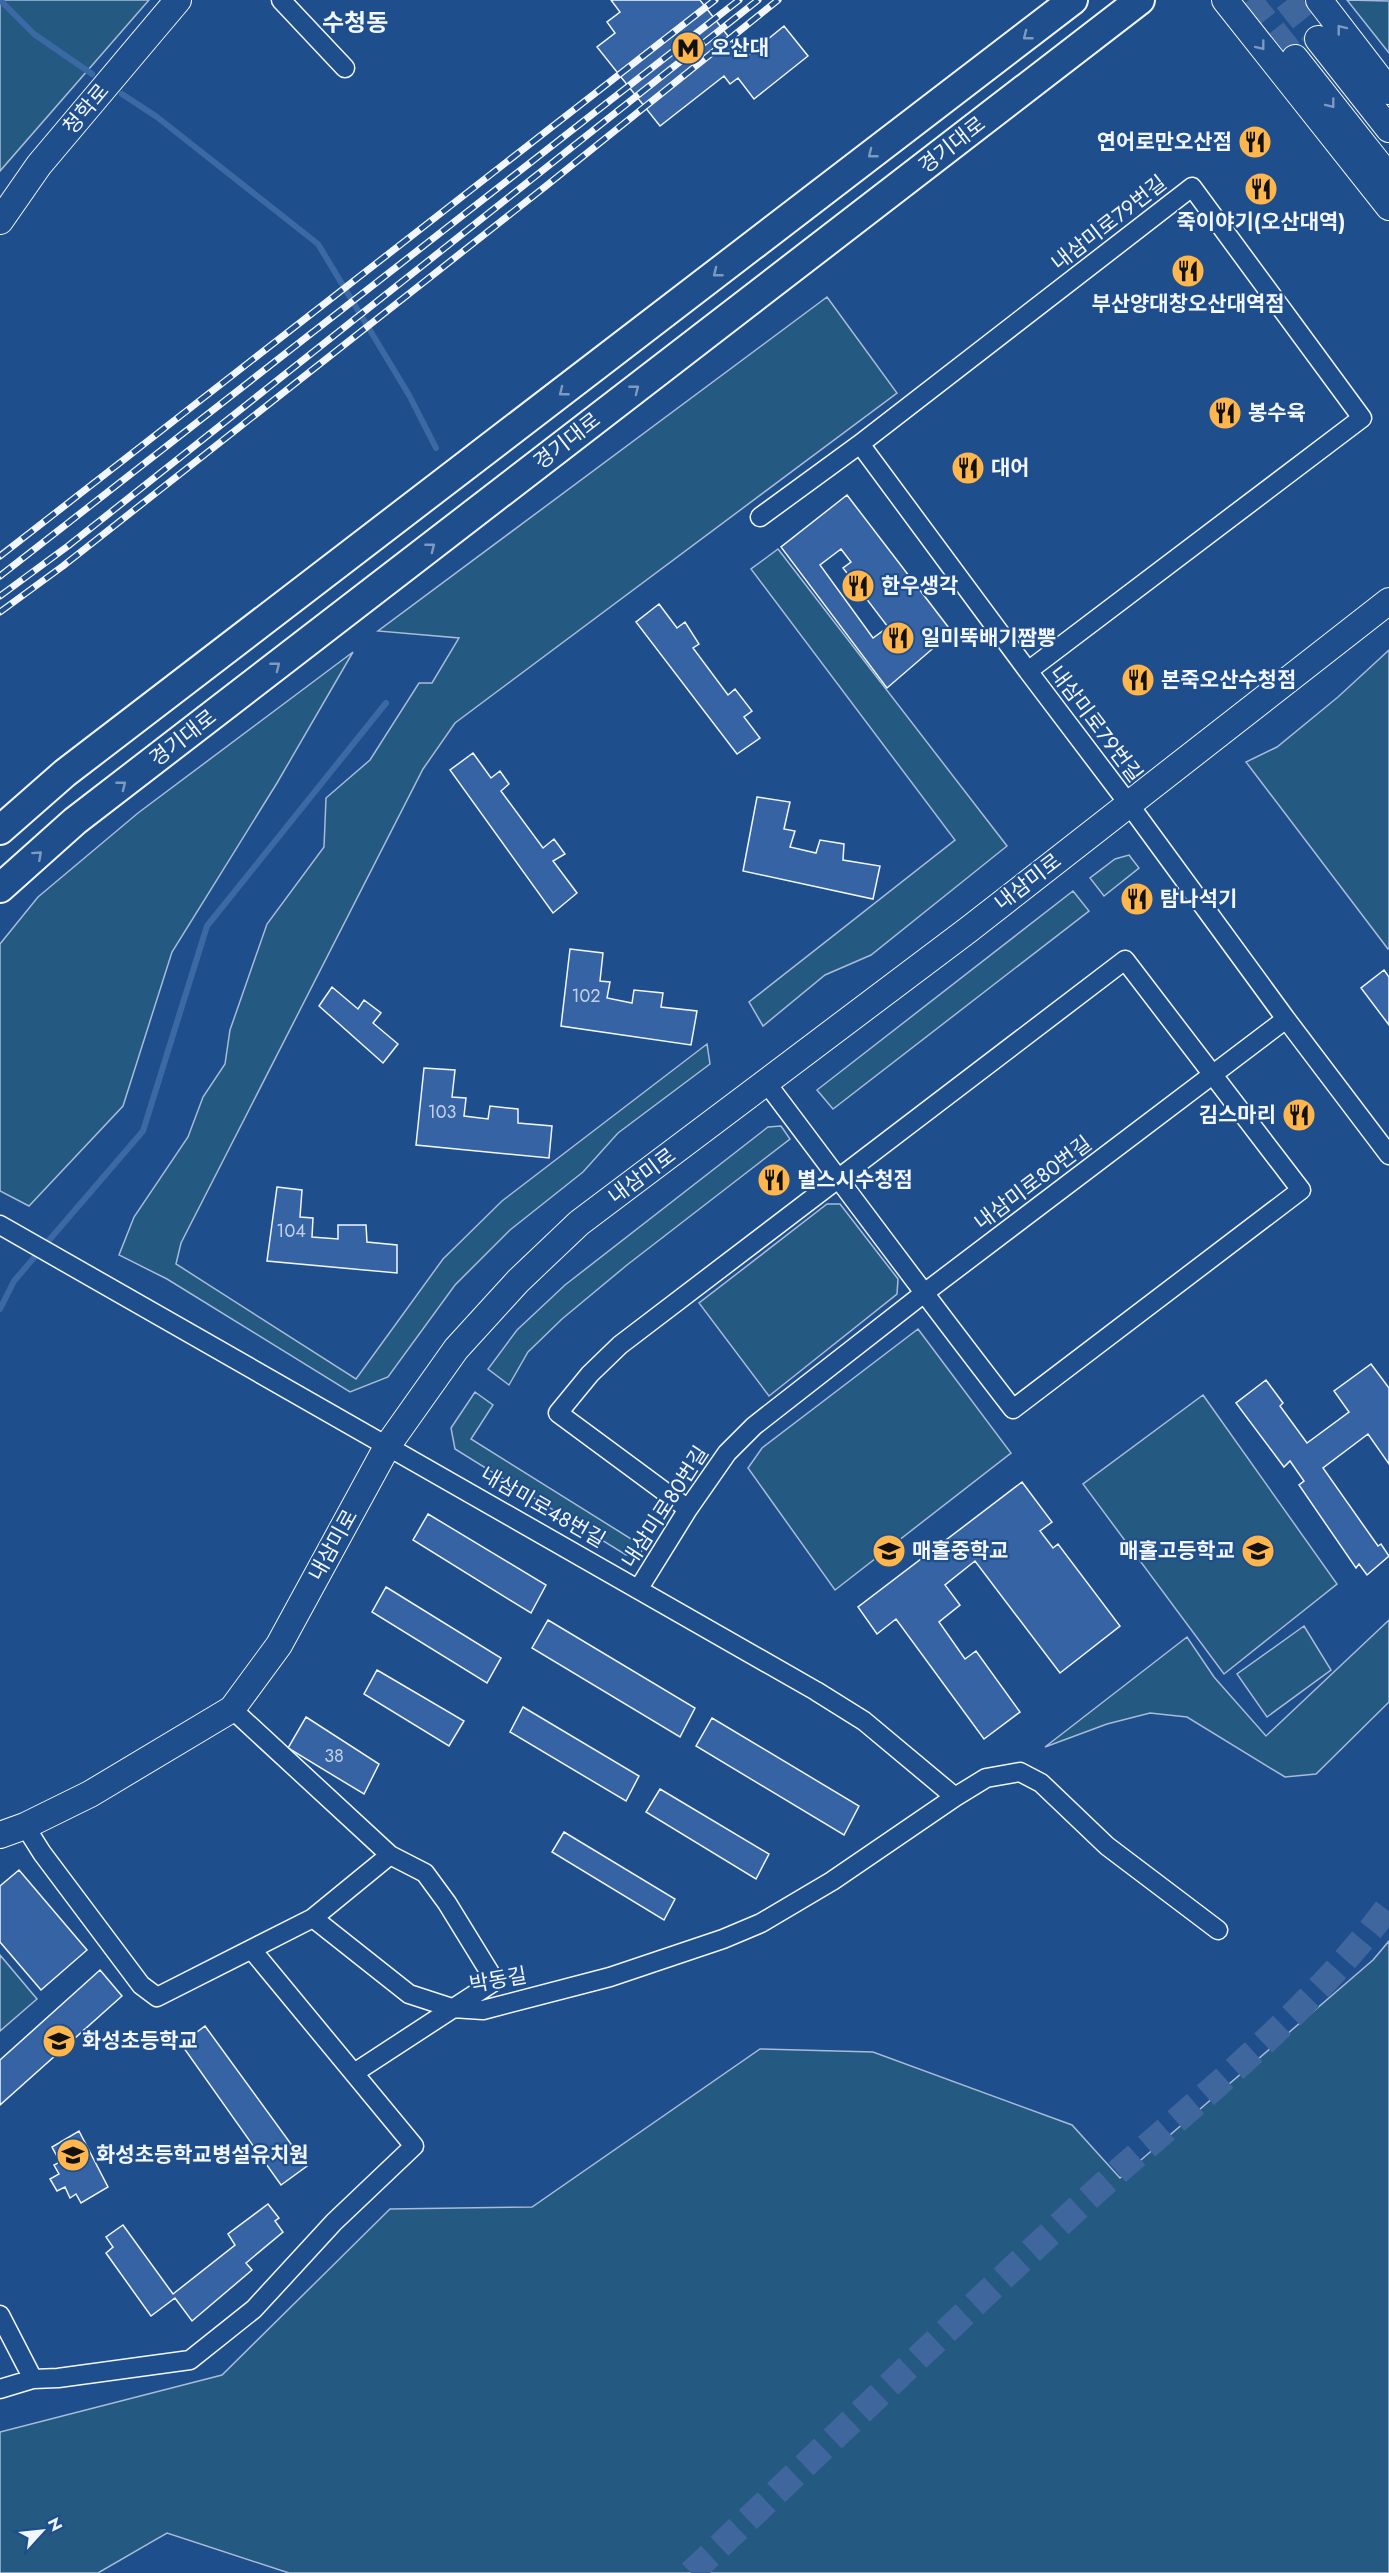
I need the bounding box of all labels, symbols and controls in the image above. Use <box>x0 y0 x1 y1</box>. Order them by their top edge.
district label: 수청동 <box>322 5 388 40</box>
one-way arrow <box>1338 25 1349 36</box>
one-way arrow <box>1022 28 1033 39</box>
metro station icon: 오산대 <box>670 30 706 66</box>
place label: 오산대 <box>711 33 769 63</box>
one-way arrow <box>1254 39 1265 50</box>
street label: 청학로 <box>56 77 116 141</box>
one-way arrow <box>1324 97 1335 108</box>
street label: 경기대로 <box>912 109 992 181</box>
restaurant icon: 연어로만오산점 <box>1237 124 1273 160</box>
place label: 연어로만오산점 <box>1097 127 1232 157</box>
one-way arrow <box>868 147 879 158</box>
street label: 내삼미로79번길 <box>1045 168 1173 278</box>
restaurant icon: 죽이야기(오산대역) <box>1243 171 1279 207</box>
place label: 죽이야기(오산대역) <box>1177 207 1345 237</box>
restaurant icon: 부산양대창오산대역점 <box>1170 253 1206 289</box>
one-way arrow <box>713 266 724 277</box>
place label: 부산양대창오산대역점 <box>1091 289 1285 319</box>
one-way arrow <box>558 384 569 395</box>
one-way arrow <box>628 386 639 397</box>
restaurant icon: 봉수육 <box>1207 395 1243 431</box>
place label: 봉수육 <box>1248 398 1306 428</box>
street label: 경기대로 <box>527 405 607 477</box>
restaurant icon: 대어 <box>950 450 986 486</box>
place label: 대어 <box>991 453 1030 483</box>
one-way arrow <box>424 543 435 554</box>
restaurant icon: 한우생각 <box>840 568 876 604</box>
place label: 한우생각 <box>881 571 958 601</box>
restaurant icon: 일미뚝배기짬뽕 <box>880 620 916 656</box>
place label: 일미뚝배기짬뽕 <box>921 623 1056 653</box>
street label: 내삼미로79번길 <box>1042 659 1150 789</box>
one-way arrow <box>269 662 280 673</box>
restaurant icon: 본죽오산수청점 <box>1120 662 1156 698</box>
place label: 본죽오산수청점 <box>1161 665 1296 695</box>
street label: 경기대로 <box>143 702 223 774</box>
one-way arrow <box>115 781 126 792</box>
street label: 내삼미로 <box>988 846 1068 918</box>
one-way arrow <box>31 851 42 862</box>
restaurant icon: 탐나석기 <box>1119 881 1155 917</box>
place label: 탐나석기 <box>1160 884 1237 914</box>
house number: 102 <box>571 983 601 1009</box>
restaurant icon: 김스마리 <box>1281 1097 1317 1133</box>
house number: 103 <box>428 1099 457 1125</box>
place label: 김스마리 <box>1199 1100 1276 1130</box>
street label: 내삼미로80번길 <box>968 1129 1098 1237</box>
street label: 내삼미로 <box>602 1141 682 1211</box>
restaurant icon: 별스시수청점 <box>756 1162 792 1198</box>
place label: 별스시수청점 <box>797 1165 913 1195</box>
house number: 104 <box>276 1218 306 1244</box>
street label: 내삼미로80번길 <box>614 1440 716 1574</box>
street label: 내삼미로48번길 <box>475 1459 611 1555</box>
street label: 내삼미로 <box>301 1504 365 1586</box>
school or university icon: 매홀중학교 <box>871 1533 907 1569</box>
school or university icon: 매홀고등학교 <box>1240 1533 1276 1569</box>
place label: 매홀중학교 <box>912 1536 1009 1566</box>
place label: 매홀고등학교 <box>1119 1536 1235 1566</box>
house number: 38 <box>324 1743 344 1769</box>
street label: 박동길 <box>467 1960 529 2000</box>
school or university icon: 화성초등학교 <box>41 2023 77 2059</box>
place label: 화성초등학교 <box>82 2026 198 2056</box>
school or university icon: 화성초등학교병설유치원 <box>55 2137 91 2173</box>
place label: 화성초등학교병설유치원 <box>96 2140 309 2170</box>
north arrow <box>12 2501 72 2561</box>
text: N <box>42 2514 68 2535</box>

